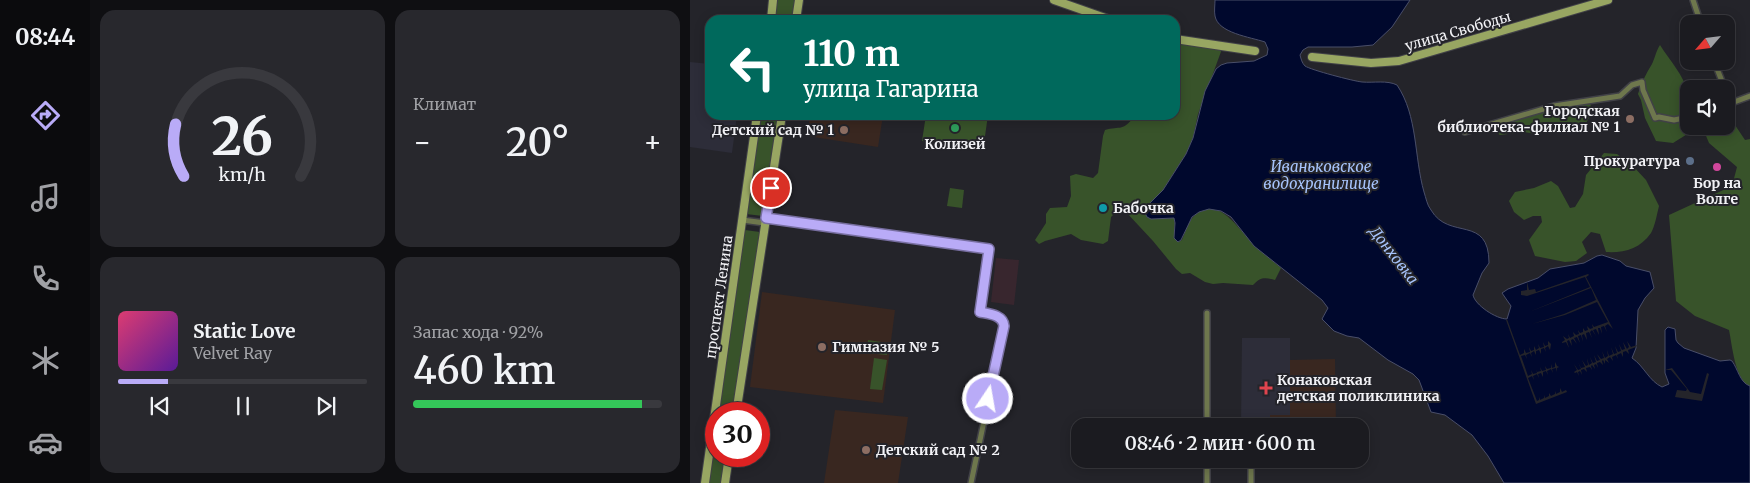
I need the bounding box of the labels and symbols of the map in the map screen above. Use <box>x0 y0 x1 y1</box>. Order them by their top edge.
street label: улица Свободы <box>1403 7 1513 55</box>
north arrow <box>1680 15 1735 70</box>
place label: Городская библиотека-филиал № 1 <box>1438 102 1621 136</box>
marker: Городская библиотека-филиал № 1 <box>1624 113 1636 125</box>
place label: Детский сад № 1 <box>712 121 835 139</box>
marker: Колизей <box>949 122 961 134</box>
marker: Детский сад № 1 <box>838 124 850 136</box>
place label: Колизей <box>924 135 986 153</box>
place label: Прокуратура <box>1583 152 1680 170</box>
marker: Прокуратура <box>1684 155 1696 167</box>
water label: Иваньковское водохранилище <box>1263 157 1379 193</box>
marker: Бор на Волге <box>1711 161 1723 173</box>
pin <box>750 167 792 209</box>
place label: Бор на Волге <box>1693 174 1741 208</box>
place label: Бабочка <box>1113 199 1174 217</box>
marker: Бабочка <box>1097 202 1109 214</box>
water label: Донховка <box>1365 221 1423 288</box>
street label: проспект Ленина <box>701 234 737 360</box>
place label: Гимназия № 5 <box>832 338 939 356</box>
marker: Гимназия № 5 <box>816 341 828 353</box>
place label: Конаковская детская поликлиника <box>1276 371 1440 405</box>
position arrow <box>961 372 1013 424</box>
marker: Конаковская детская поликлиника <box>1259 381 1273 395</box>
speed limit sign: 30 <box>705 402 770 467</box>
place label: Детский сад № 2 <box>876 441 1000 459</box>
marker: Детский сад № 2 <box>860 444 872 456</box>

